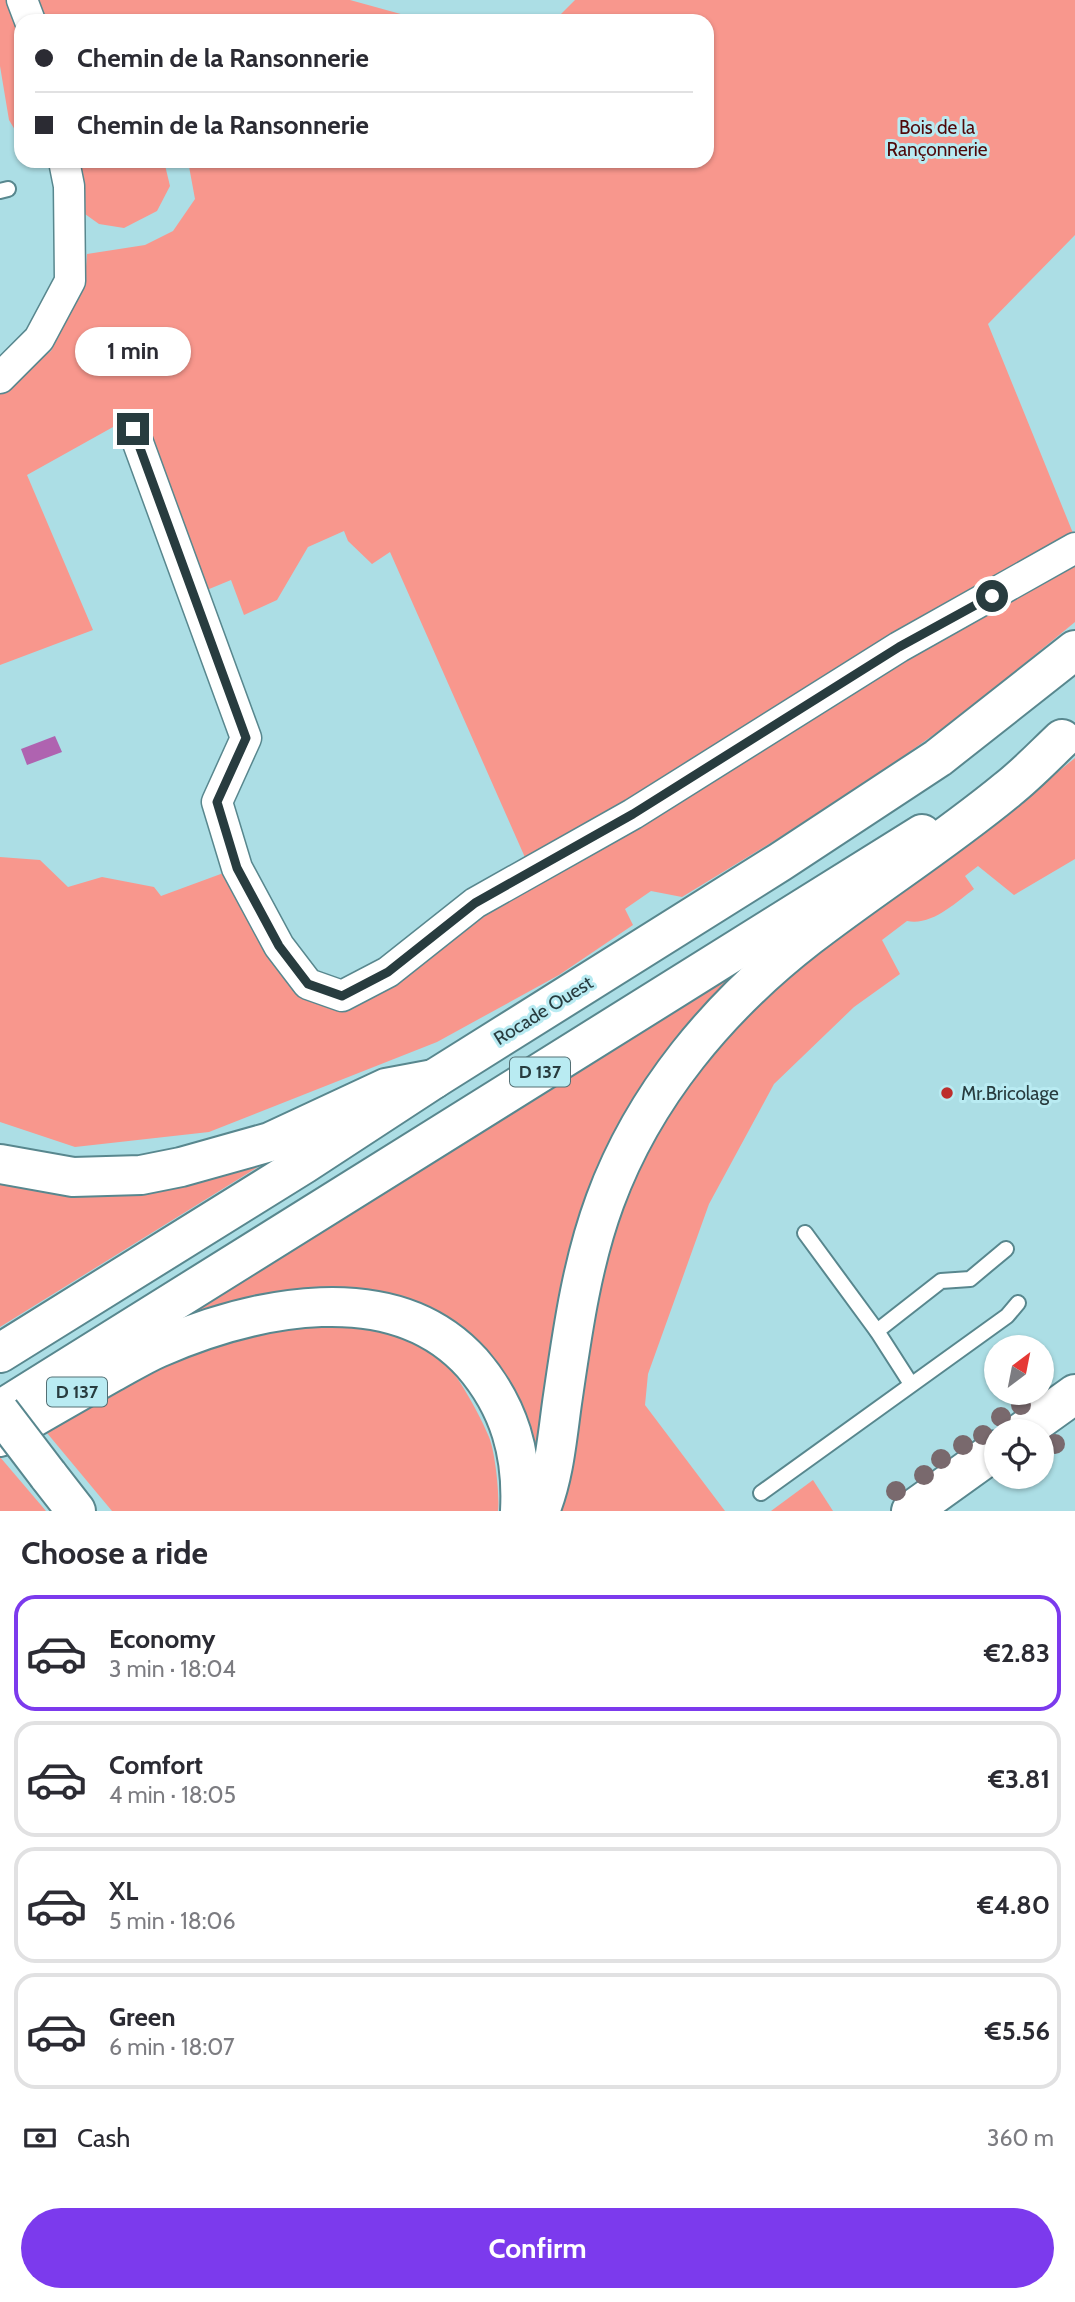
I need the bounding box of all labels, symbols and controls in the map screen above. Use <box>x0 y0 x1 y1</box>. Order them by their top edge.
text: Chemin de la Ransonnerie <box>77 42 369 74</box>
text: Chemin de la Ransonnerie <box>77 109 369 141</box>
park label: Bois de la Rançonnerie <box>887 116 988 161</box>
callout: 1 min <box>75 328 191 376</box>
text: 1 min <box>107 337 159 365</box>
route end <box>117 413 149 445</box>
route start <box>976 580 1008 612</box>
street label: Rocade Ouest <box>490 971 597 1050</box>
road number: D 137 <box>510 1058 570 1086</box>
place label: Mr.Bricolage <box>961 1082 1059 1105</box>
marker: Mr.Bricolage <box>939 1085 955 1101</box>
north arrow <box>984 1335 1054 1405</box>
map controls <box>984 1335 1054 1489</box>
road number: D 137 <box>47 1378 107 1406</box>
button: locate <box>984 1419 1054 1489</box>
text: Choose a ride <box>21 1533 208 1572</box>
icon: car <box>25 1622 88 1685</box>
text: Economy <box>109 1623 215 1655</box>
text: €2.83 <box>984 1637 1050 1669</box>
text: 3 min · 18:04 <box>109 1655 236 1683</box>
icon: car <box>25 1748 88 1811</box>
text: Comfort <box>109 1749 203 1781</box>
text: €3.81 <box>988 1763 1050 1795</box>
text: 4 min · 18:05 <box>109 1781 236 1809</box>
icon: car <box>25 1874 88 1937</box>
text: XL <box>109 1875 138 1907</box>
text: €4.80 <box>977 1889 1050 1921</box>
text: 5 min · 18:06 <box>109 1907 236 1935</box>
icon: car <box>25 2000 88 2063</box>
text: Green <box>109 2001 176 2033</box>
text: €5.56 <box>985 2015 1050 2047</box>
text: 6 min · 18:07 <box>109 2033 235 2061</box>
icon: cash <box>21 2119 59 2157</box>
text: Cash <box>77 2122 130 2154</box>
text: 360 m <box>987 2124 1054 2152</box>
button: Confirm <box>21 2208 1054 2288</box>

